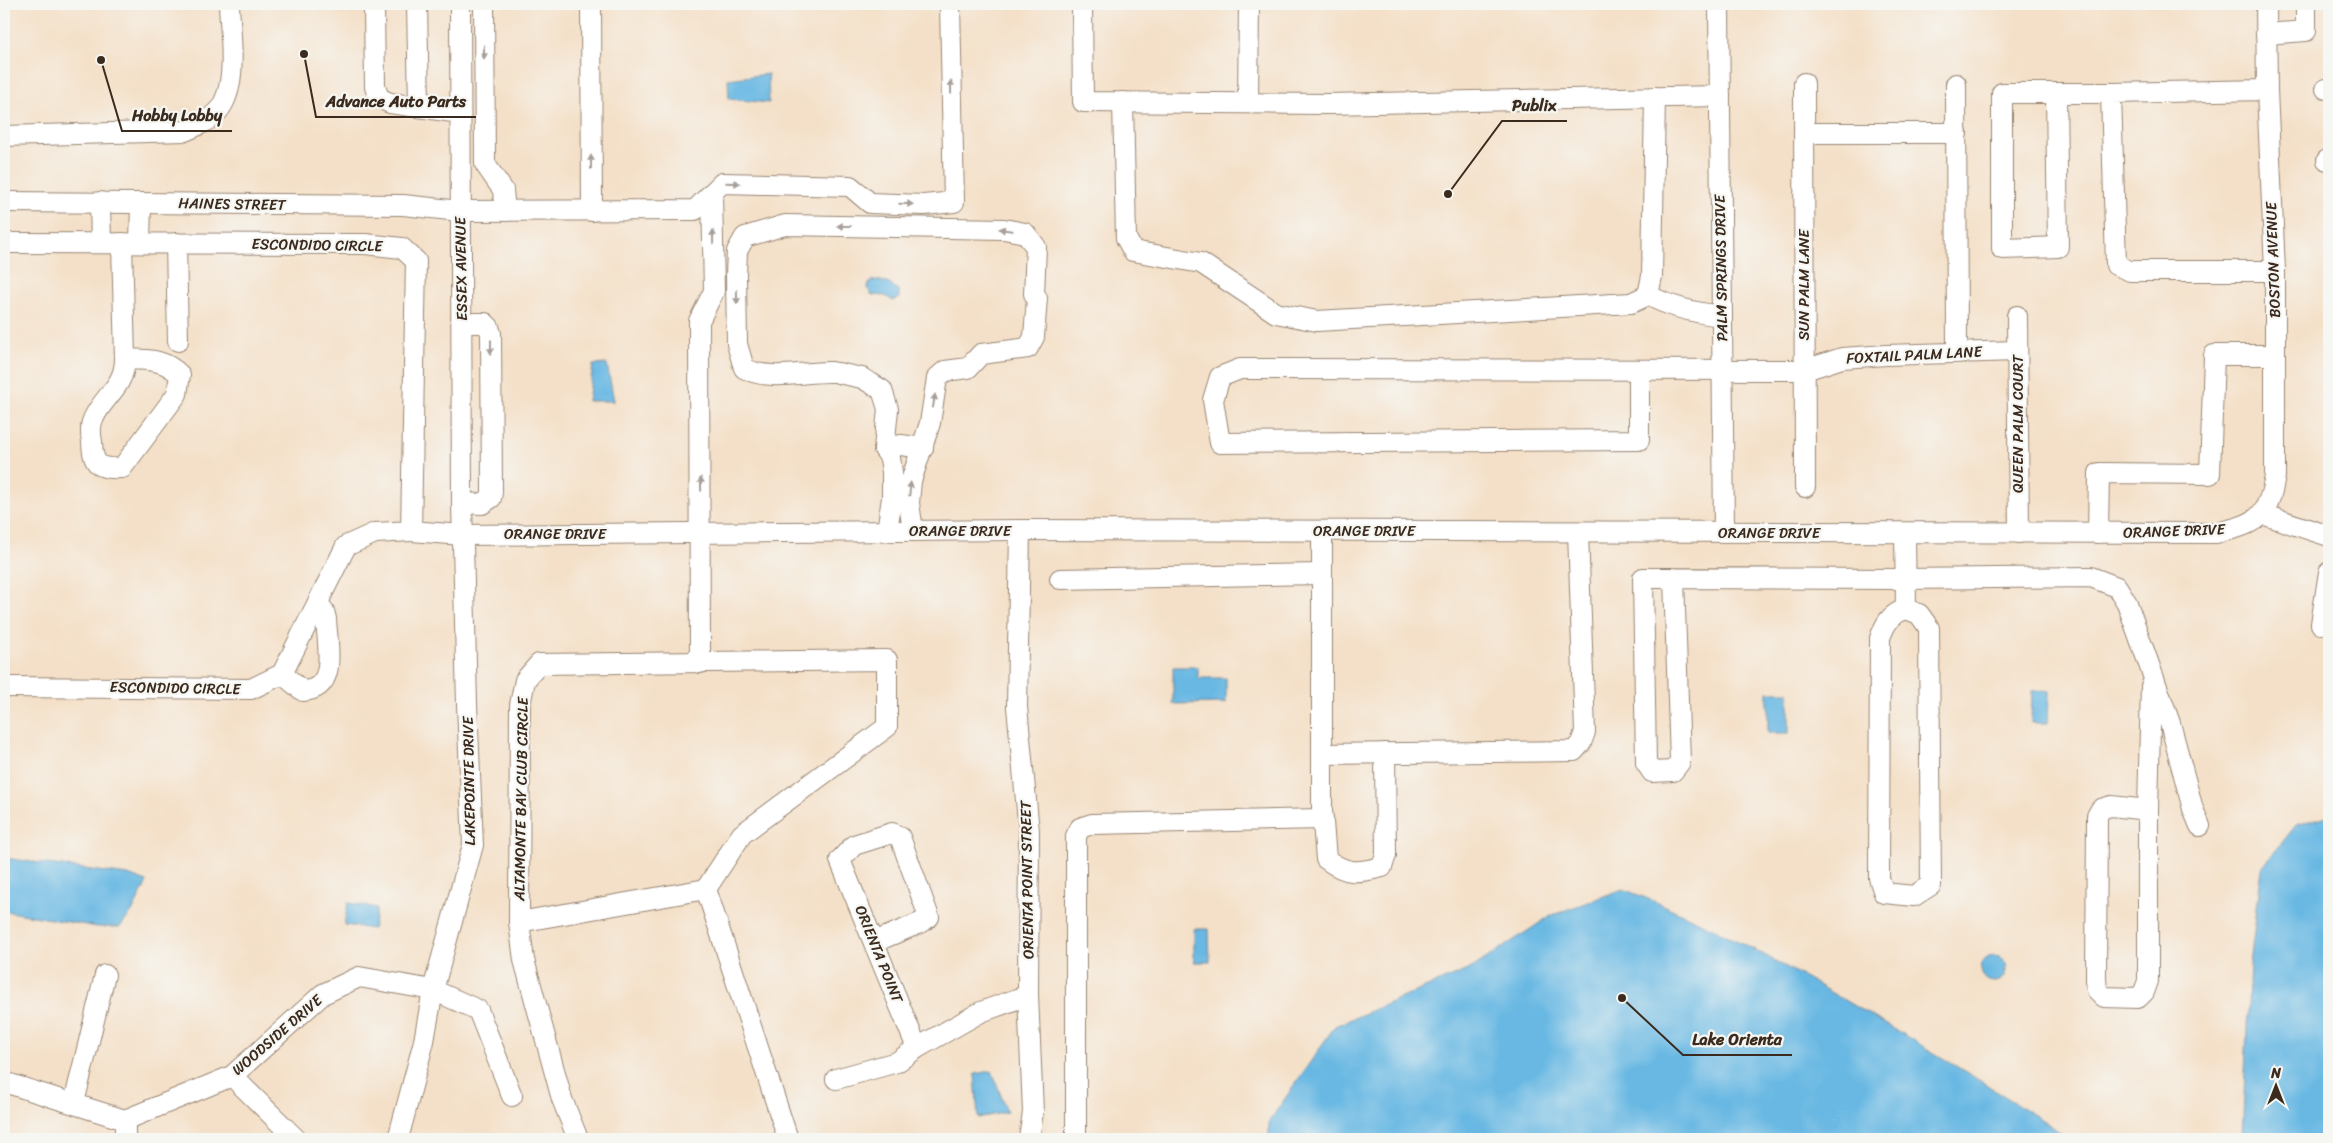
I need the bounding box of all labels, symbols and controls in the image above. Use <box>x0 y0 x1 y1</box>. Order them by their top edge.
one-way arrow <box>480 45 488 61</box>
one-way arrow <box>947 79 955 95</box>
callout: Advance Auto Parts <box>316 86 476 117</box>
text: Advance Auto Parts <box>325 87 467 116</box>
callout: Publix <box>1502 90 1567 121</box>
text: Publix <box>1512 91 1557 120</box>
callout: Hobby Lobby <box>122 100 232 131</box>
text: Hobby Lobby <box>131 101 223 130</box>
one-way arrow <box>587 154 595 170</box>
one-way arrow <box>725 180 741 188</box>
street label: HAINES STREET <box>178 190 287 218</box>
street label: PALM SPRINGS DRIVE <box>1707 193 1735 341</box>
one-way arrow <box>898 200 914 208</box>
street label: BOSTON AVENUE <box>2258 200 2288 318</box>
street label: ESSEX AVENUE <box>447 215 475 321</box>
one-way arrow <box>836 222 852 230</box>
one-way arrow <box>998 225 1014 233</box>
street label: SUN PALM LANE <box>1791 228 1817 341</box>
one-way arrow <box>709 229 717 245</box>
street label: ESCONDIDO CIRCLE <box>251 231 384 259</box>
one-way arrow <box>733 289 741 305</box>
street label: FOXTAIL PALM LANE <box>1845 338 1984 372</box>
one-way arrow <box>487 340 495 356</box>
street label: QUEEN PALM COURT <box>2005 354 2031 493</box>
one-way arrow <box>930 392 938 408</box>
one-way arrow <box>697 475 705 491</box>
one-way arrow <box>906 480 914 496</box>
street label: ORANGE DRIVE <box>2123 516 2227 546</box>
street label: ORANGE DRIVE <box>909 518 1013 544</box>
street label: ORANGE DRIVE <box>1313 518 1417 544</box>
street label: ORANGE DRIVE <box>1718 520 1822 546</box>
street label: ORANGE DRIVE <box>504 521 608 547</box>
street label: ESCONDIDO CIRCLE <box>109 674 242 702</box>
street label: ALTAMONTE BAY CLUB CIRCLE <box>506 695 536 902</box>
street label: LAKEPOINTE DRIVE <box>455 715 483 846</box>
street label: ORIENTA POINT STREET <box>1013 799 1041 959</box>
street label: ORIENTA POINT <box>848 901 911 1008</box>
street label: WOODSIDE DRIVE <box>226 987 330 1082</box>
callout: Lake Orienta <box>1683 1024 1792 1055</box>
text: Lake Orienta <box>1692 1025 1783 1054</box>
north arrow <box>2250 1060 2300 1110</box>
text: N <box>2270 1061 2281 1086</box>

